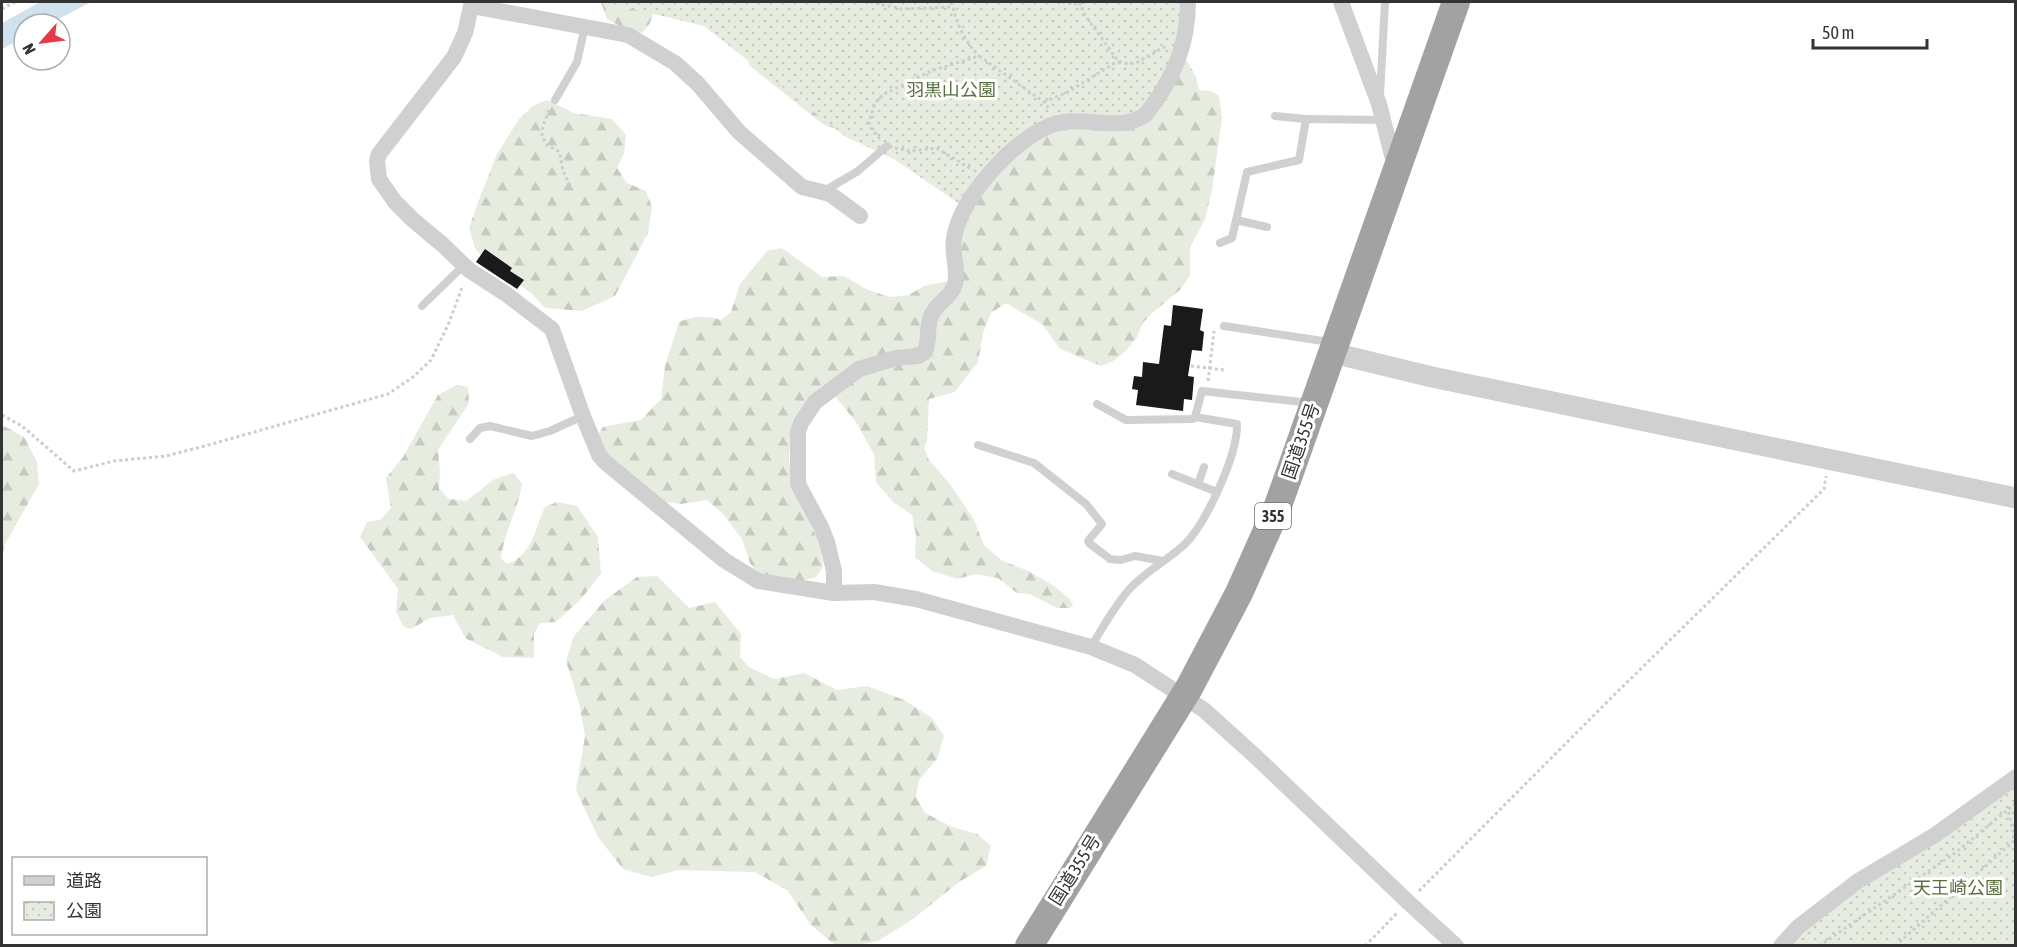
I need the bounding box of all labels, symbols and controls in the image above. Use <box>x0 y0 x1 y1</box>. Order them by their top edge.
north arrow <box>12 12 72 72</box>
scale bar <box>1813 12 1927 50</box>
text: 50 m <box>1822 22 1854 43</box>
text: N <box>19 41 39 57</box>
park label: 羽黒山公園 <box>906 79 996 100</box>
street label: 国道355号 <box>1278 400 1323 482</box>
road number: 355 <box>1255 503 1291 529</box>
street label: 国道355号 <box>1045 831 1105 909</box>
legend <box>12 857 207 935</box>
text: 道路 <box>66 870 102 891</box>
park label: 天王崎公園 <box>1913 877 2003 898</box>
text: 公園 <box>66 900 102 921</box>

